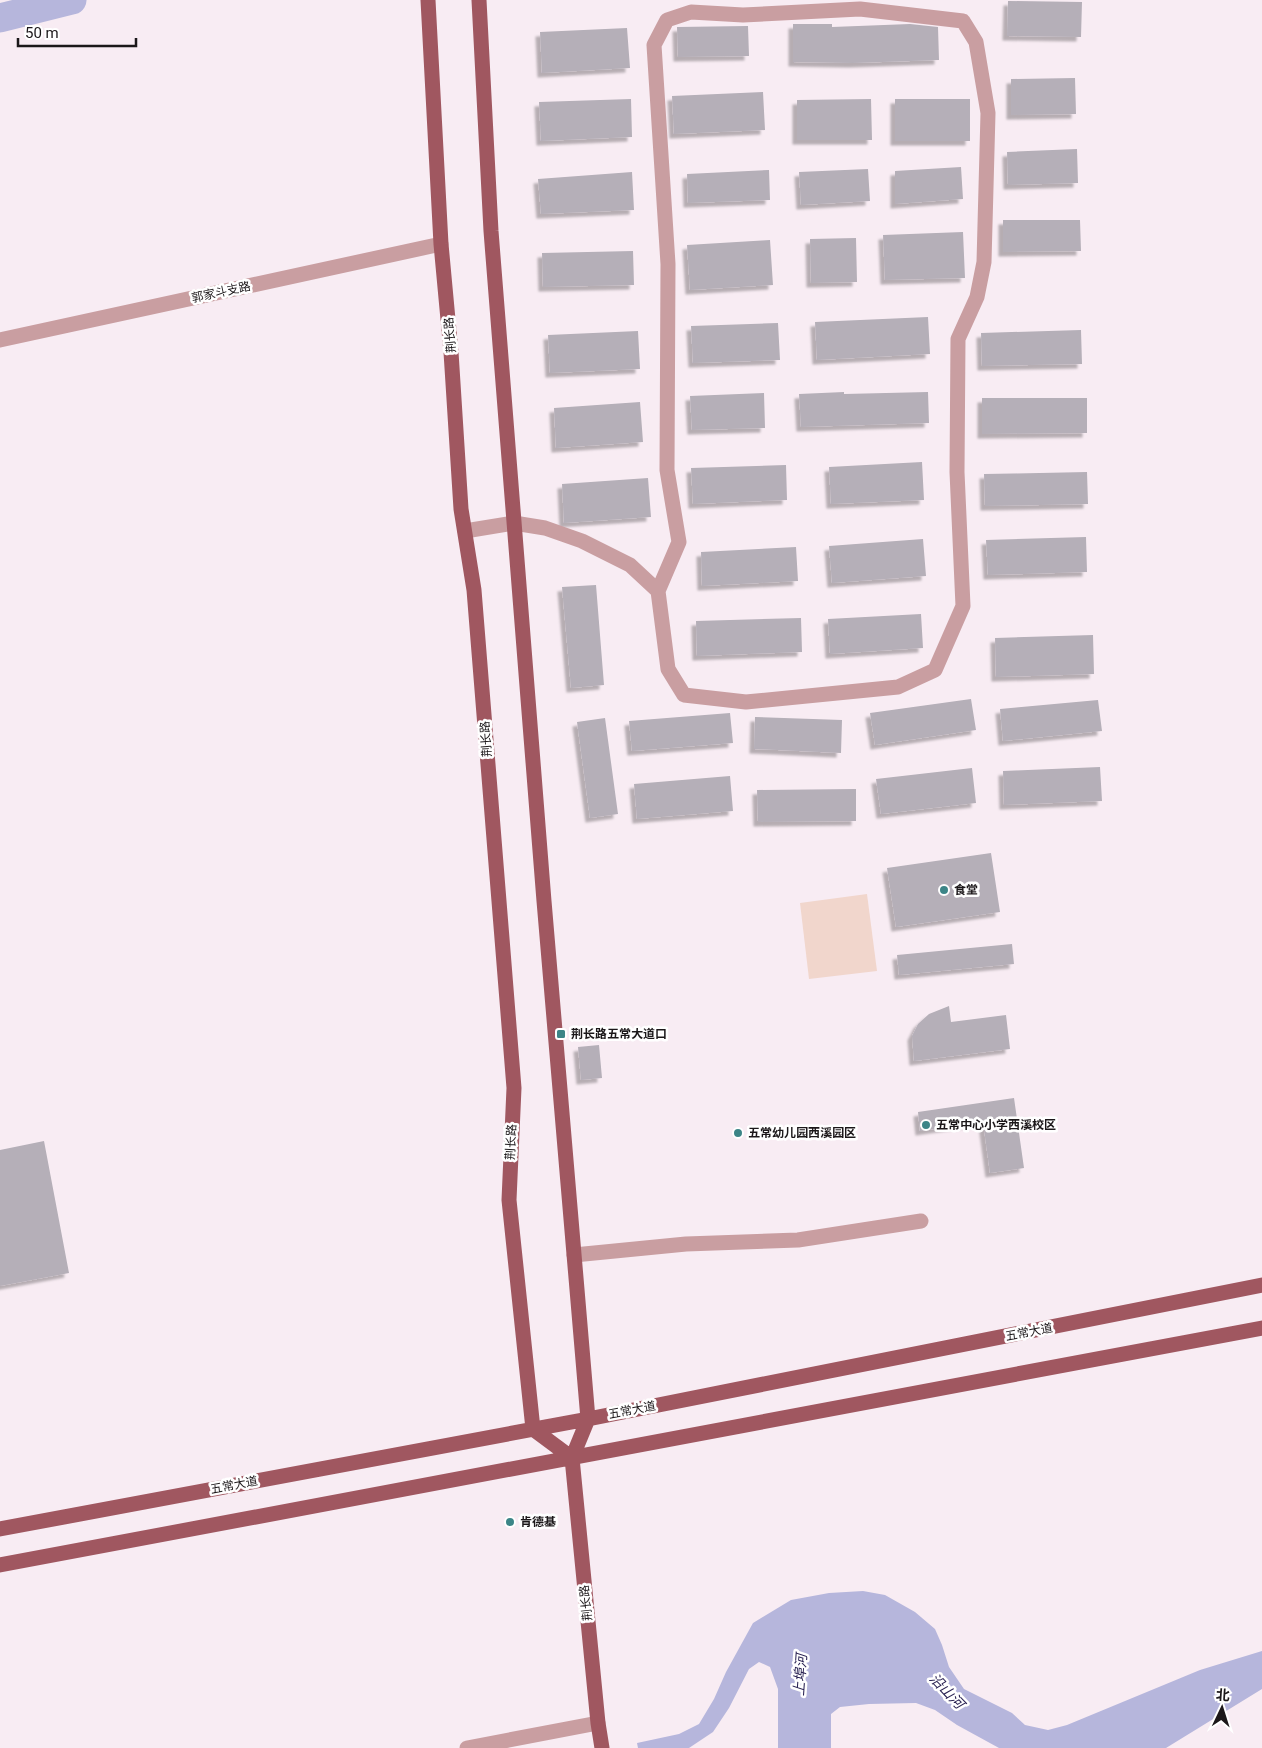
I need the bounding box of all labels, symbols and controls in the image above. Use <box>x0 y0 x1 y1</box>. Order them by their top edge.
scale bar <box>18 15 135 47</box>
text: 50 m <box>25 24 59 42</box>
street label: 郭家斗支路 <box>190 279 252 305</box>
street label: 荆长路 <box>441 316 459 354</box>
street label: 荆长路 <box>478 721 494 757</box>
place label: 食堂 <box>954 883 978 897</box>
marker: 食堂 <box>938 884 950 896</box>
place label: 荆长路五常大道口 <box>571 1027 667 1041</box>
marker: 荆长路五常大道口 <box>555 1028 567 1040</box>
place label: 五常中心小学西溪校区 <box>936 1118 1056 1132</box>
marker: 五常中心小学西溪校区 <box>920 1119 932 1131</box>
street label: 荆长路 <box>503 1124 519 1160</box>
place label: 五常幼儿园西溪园区 <box>748 1126 856 1140</box>
marker: 五常幼儿园西溪园区 <box>732 1127 744 1139</box>
street label: 五常大道 <box>1004 1321 1054 1343</box>
street label: 五常大道 <box>607 1399 657 1421</box>
street label: 五常大道 <box>209 1474 259 1496</box>
place label: 肯德基 <box>520 1515 556 1529</box>
marker: 肯德基 <box>504 1516 516 1528</box>
street label: 荆长路 <box>577 1584 595 1622</box>
water label: 上埠河 <box>791 1651 810 1697</box>
water label: 沿山河 <box>927 1670 969 1714</box>
north arrow <box>1197 1683 1247 1733</box>
text: 北 <box>1215 1687 1230 1704</box>

